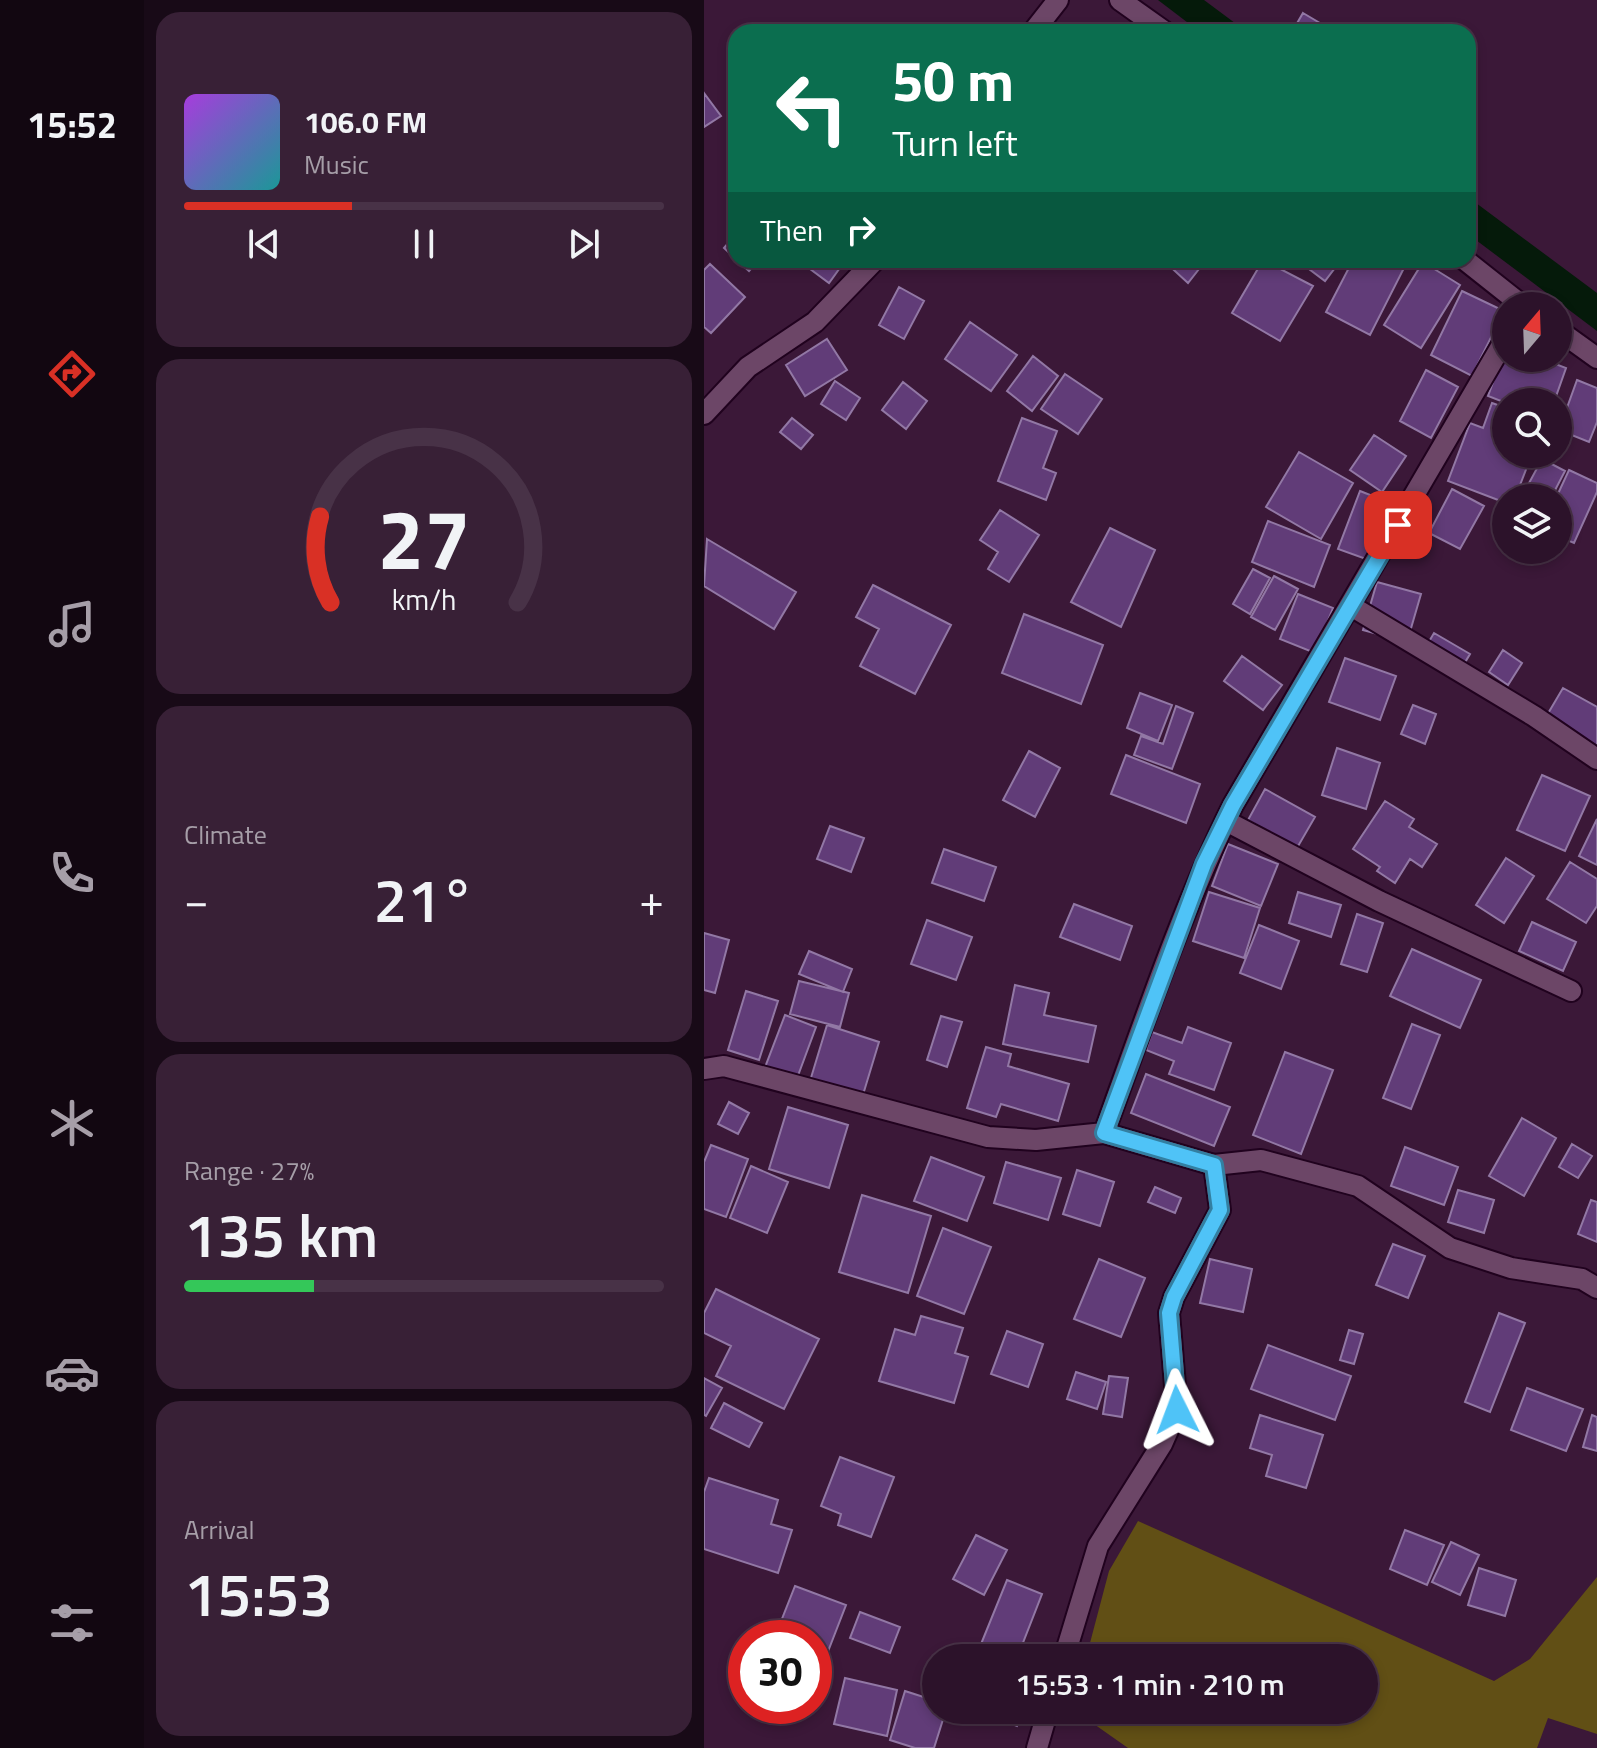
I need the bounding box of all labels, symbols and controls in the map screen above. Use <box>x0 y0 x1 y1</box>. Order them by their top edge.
text: 50 m <box>892 38 1014 123</box>
icon: left <box>760 56 864 160</box>
text: 15:52 <box>27 97 117 152</box>
text: 106.0 FM <box>304 99 427 145</box>
text: Turn left <box>892 115 1018 170</box>
text: Music <box>304 145 369 184</box>
text: Then <box>760 207 823 253</box>
icon: right <box>839 208 883 252</box>
icon: previous <box>242 222 286 266</box>
icon: pause <box>402 222 446 266</box>
icon: next <box>562 222 606 266</box>
north arrow <box>1492 292 1572 372</box>
map controls <box>1492 292 1572 564</box>
icon: directions <box>44 346 100 402</box>
button: search <box>1492 388 1572 468</box>
text: 27 <box>377 474 471 600</box>
button: layers <box>1492 484 1572 564</box>
pin <box>1364 491 1432 559</box>
icon: arrive <box>1376 503 1420 547</box>
text: km/h <box>392 578 456 621</box>
icon: music <box>44 596 100 652</box>
text: Climate <box>184 815 267 854</box>
icon: phone <box>44 845 100 901</box>
text: 21° <box>374 854 474 945</box>
text: − <box>184 866 209 933</box>
text: + <box>639 866 664 933</box>
icon: climate <box>44 1095 100 1151</box>
text: Range · 27% <box>184 1151 314 1190</box>
text: 135 km <box>184 1189 378 1280</box>
icon: car <box>44 1345 100 1401</box>
position arrow <box>1135 1368 1219 1452</box>
text: Arrival <box>184 1510 255 1549</box>
text: 15:53 <box>184 1548 333 1639</box>
icon: filters <box>44 1595 100 1651</box>
speed limit sign: 30 <box>728 1620 832 1724</box>
text: 15:53 · 1 min · 210 m <box>1015 1661 1285 1707</box>

